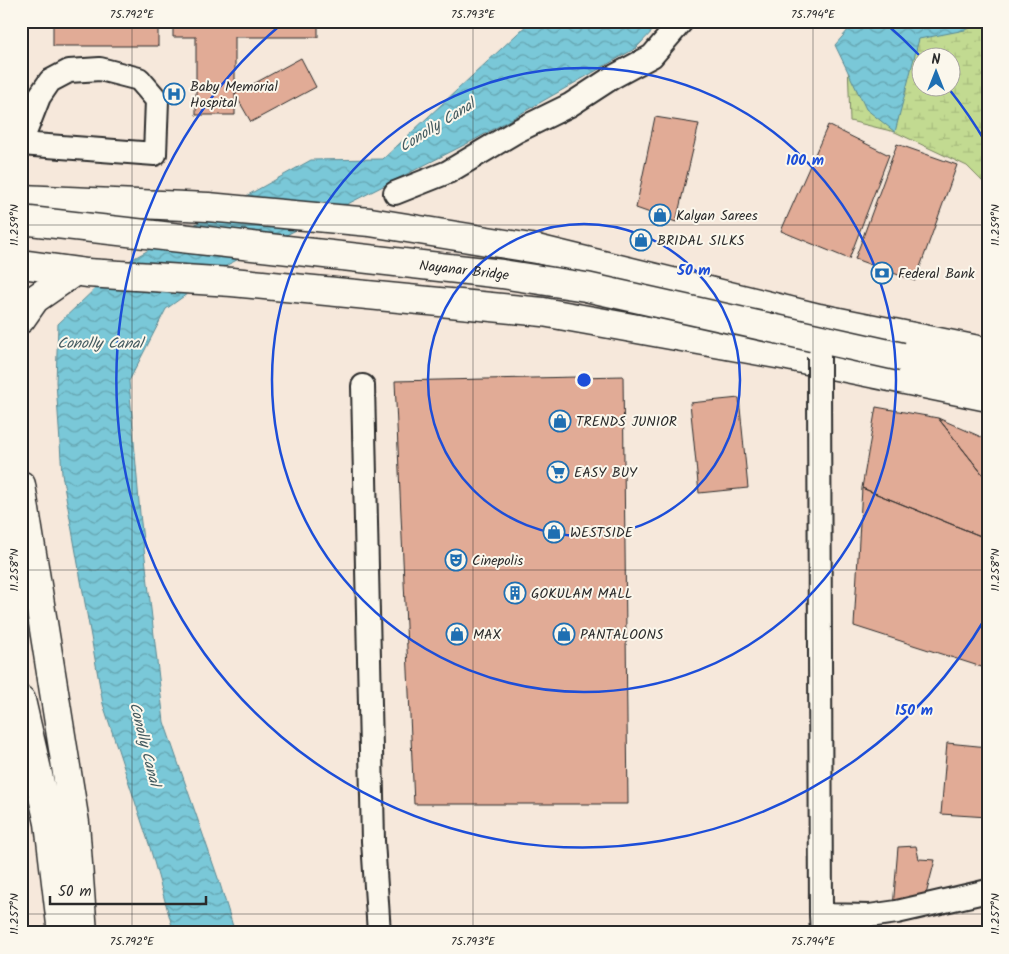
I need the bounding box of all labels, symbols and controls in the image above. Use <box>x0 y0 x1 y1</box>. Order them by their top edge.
text: 75.792°E <box>110 5 155 24</box>
text: 75.793°E <box>451 5 496 24</box>
text: 75.794°E <box>791 5 836 24</box>
north arrow <box>912 48 962 98</box>
text: N <box>932 49 941 71</box>
place label: Baby Memorial Hospital <box>190 76 278 114</box>
hospital icon: Baby Memorial Hospital <box>162 82 186 106</box>
water label: Conolly Canal <box>395 91 483 159</box>
text: 100 m <box>786 149 824 173</box>
shop icon: Kalyan Sarees <box>648 203 672 227</box>
text: 11.259°N <box>5 204 24 246</box>
text: 11.259°N <box>986 204 1005 246</box>
place label: Kalyan Sarees <box>676 205 758 227</box>
shop icon: BRIDAL SILKS <box>629 228 653 252</box>
place label: BRIDAL SILKS <box>657 230 745 252</box>
street label: Nayanar Bridge <box>418 255 511 287</box>
text: 50 m <box>676 259 711 283</box>
bank icon: Federal Bank <box>870 261 894 285</box>
place label: Federal Bank <box>898 263 975 285</box>
water label: Conolly Canal <box>57 332 146 356</box>
centre of rings <box>575 371 593 389</box>
shop icon: TRENDS JUNIOR <box>548 409 572 433</box>
place label: TRENDS JUNIOR <box>576 411 677 433</box>
supermarket icon: EASY BUY <box>546 460 570 484</box>
place label: EASY BUY <box>574 462 638 484</box>
shop icon: WESTSIDE <box>542 520 566 544</box>
place label: WESTSIDE <box>570 522 634 544</box>
text: 11.258°N <box>5 548 24 592</box>
theatre icon: Cinepolis <box>444 548 468 572</box>
text: 11.258°N <box>986 548 1005 592</box>
place label: Cinepolis <box>472 550 523 572</box>
building icon: GOKULAM MALL <box>503 581 527 605</box>
place label: GOKULAM MALL <box>531 583 632 605</box>
shop icon: MAX <box>445 622 469 646</box>
shop icon: PANTALOONS <box>552 622 576 646</box>
place label: MAX <box>473 624 502 646</box>
place label: PANTALOONS <box>580 624 664 646</box>
text: 150 m <box>895 699 933 723</box>
water label: Conolly Canal <box>122 700 167 792</box>
scale bar <box>50 874 206 906</box>
text: 50 m <box>58 880 92 904</box>
text: 11.257°N <box>5 893 24 935</box>
text: 11.257°N <box>986 893 1005 935</box>
text: 75.792°E <box>110 932 155 951</box>
text: 75.793°E <box>451 932 496 951</box>
text: 75.794°E <box>791 932 836 951</box>

